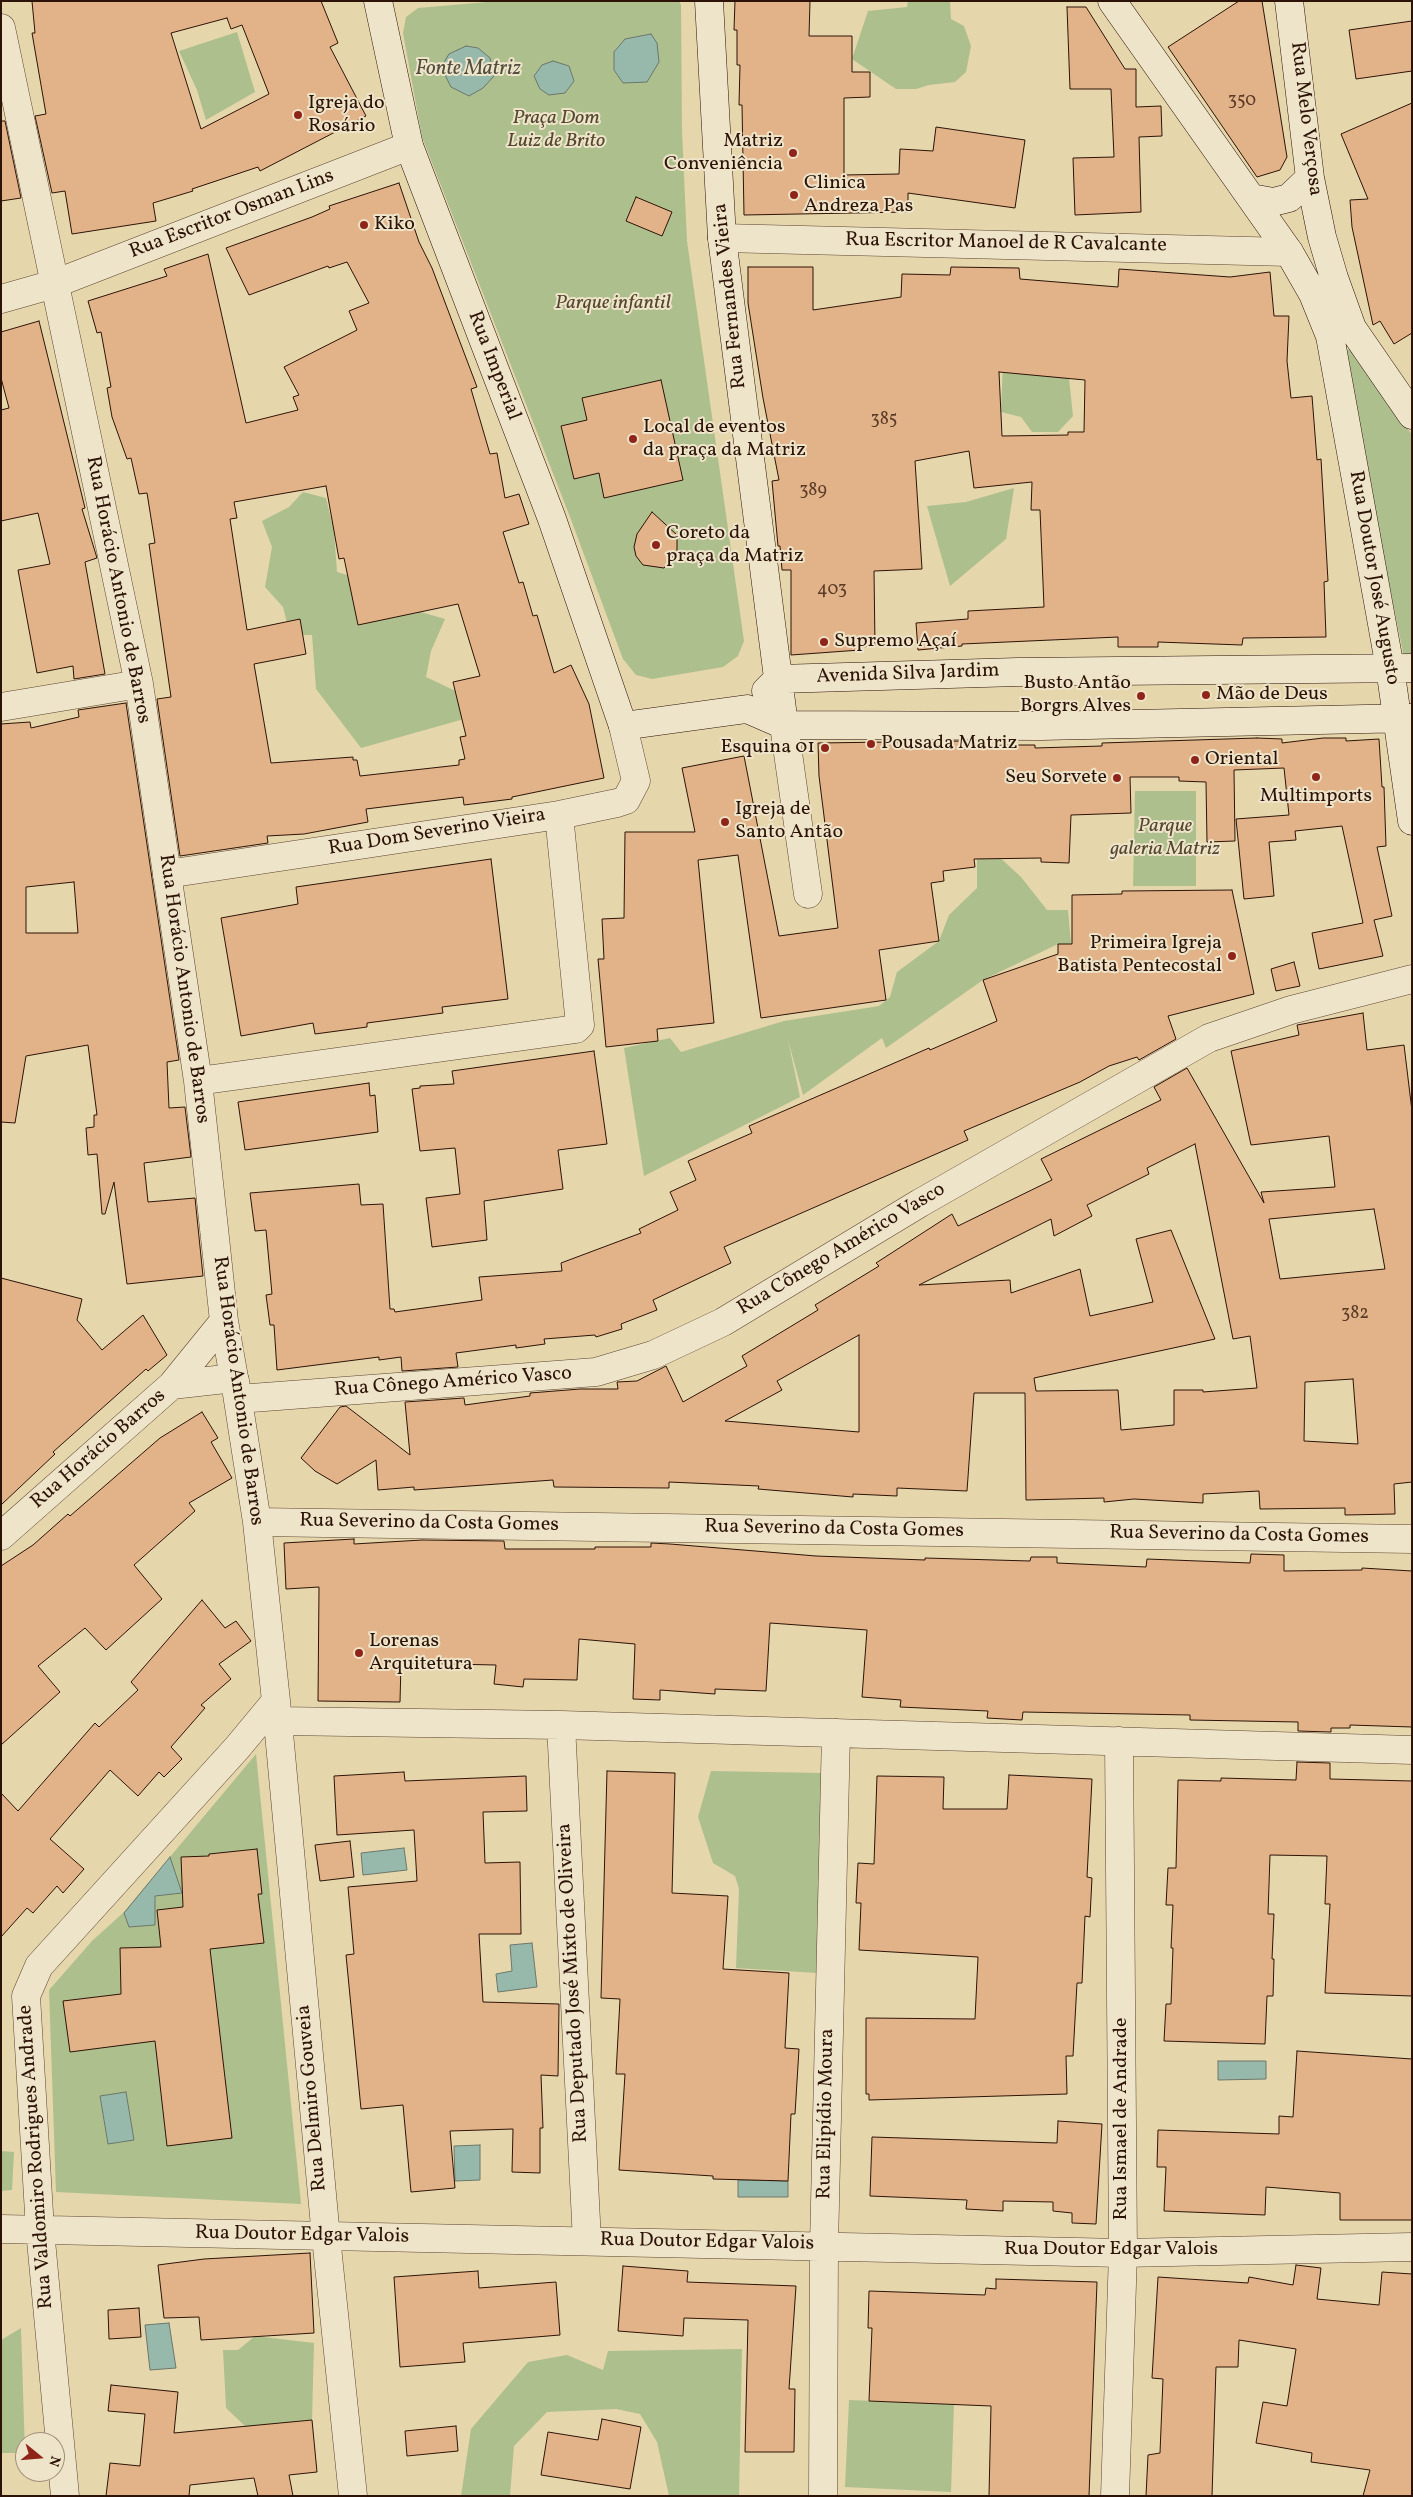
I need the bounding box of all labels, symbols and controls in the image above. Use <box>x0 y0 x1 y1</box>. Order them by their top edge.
street label: Rua Melo Verçosa <box>1284 41 1326 197</box>
water label: Fonte Matriz <box>415 57 521 83</box>
house number: 350 <box>1228 91 1256 113</box>
place label: Igreja do Rosário <box>308 92 385 139</box>
park label: Praça Dom Luiz de Brito <box>507 107 605 154</box>
marker: Igreja do Rosário <box>292 109 304 121</box>
place label: Matriz Conveniência <box>664 130 783 177</box>
marker: Matriz Conveniência <box>787 147 799 159</box>
street label: Rua Escritor Osman Lins <box>126 165 338 265</box>
place label: Clinica Andreza Pas <box>804 172 913 219</box>
marker: Clinica Andreza Pas <box>788 189 800 201</box>
street label: Rua Fernandes Vieira <box>709 202 753 390</box>
place label: Kiko <box>374 213 415 237</box>
marker: Kiko <box>358 219 370 231</box>
street label: Rua Escritor Manoel de R Cavalcante <box>845 229 1167 259</box>
park label: Parque infantil <box>555 292 671 316</box>
street label: Rua Imperial <box>461 308 525 424</box>
house number: 385 <box>871 410 897 432</box>
place label: Local de eventos da praça da Matriz <box>643 416 806 463</box>
marker: Local de eventos da praça da Matriz <box>627 433 639 445</box>
street label: Rua Horácio Antonio de Barros <box>79 454 155 726</box>
street label: Rua Doutor José Augusto <box>1342 469 1404 687</box>
house number: 389 <box>799 481 827 503</box>
place label: Coreto da praça da Matriz <box>666 522 804 569</box>
marker: Coreto da praça da Matriz <box>650 539 662 551</box>
house number: 403 <box>817 580 847 602</box>
place label: Supremo Açaí <box>834 630 957 654</box>
marker: Supremo Açaí <box>818 636 830 648</box>
street label: Avenida Silva Jardim <box>816 660 1000 690</box>
place label: Busto Antão Borgrs Alves <box>1020 672 1131 719</box>
place label: Mão de Deus <box>1216 683 1328 707</box>
marker: Mão de Deus <box>1200 689 1212 701</box>
marker: Busto Antão Borgrs Alves <box>1135 690 1147 702</box>
place label: Pousada Matriz <box>881 732 1018 756</box>
place label: Esquina 01 <box>721 736 815 760</box>
marker: Pousada Matriz <box>865 738 877 750</box>
marker: Esquina 01 <box>819 742 831 754</box>
place label: Oriental <box>1205 748 1278 772</box>
marker: Oriental <box>1189 754 1201 766</box>
place label: Seu Sorvete <box>1005 766 1107 790</box>
marker: Multimports <box>1310 771 1322 783</box>
marker: Seu Sorvete <box>1111 772 1123 784</box>
place label: Multimports <box>1260 785 1372 809</box>
place label: Igreja de Santo Antão <box>735 798 843 845</box>
street label: Rua Dom Severino Vieira <box>327 804 547 862</box>
park label: Parque galeria Matriz <box>1110 815 1220 862</box>
marker: Igreja de Santo Antão <box>719 816 731 828</box>
street label: Rua Horácio Antonio de Barros <box>152 853 214 1125</box>
place label: Primeira Igreja Batista Pentecostal <box>1057 932 1222 979</box>
marker: Primeira Igreja Batista Pentecostal <box>1226 950 1238 962</box>
street label: Rua Cônego Américo Vasco <box>734 1178 950 1322</box>
street label: Rua Horácio Antonio de Barros <box>206 1255 268 1527</box>
house number: 382 <box>1341 1304 1369 1326</box>
street label: Rua Cônego Américo Vasco <box>333 1363 573 1403</box>
street label: Rua Horácio Barros <box>27 1385 171 1515</box>
street label: Rua Severino da Costa Gomes <box>299 1510 559 1538</box>
street label: Rua Severino da Costa Gomes <box>704 1516 964 1544</box>
street label: Rua Severino da Costa Gomes <box>1109 1522 1369 1550</box>
place label: Lorenas Arquitetura <box>369 1630 473 1677</box>
marker: Lorenas Arquitetura <box>353 1647 365 1659</box>
street label: Rua Deputado José Mixto de Oliveira <box>554 1823 594 2143</box>
street label: Rua Valdomiro Rodrigues Andrade <box>14 2004 60 2310</box>
street label: Rua Delmiro Gouveia <box>293 2004 333 2192</box>
street label: Rua Ismael de Andrade <box>1110 2018 1134 2220</box>
street label: Rua Elipídio Moura <box>814 2028 840 2200</box>
street label: Rua Doutor Edgar Valois <box>195 2222 409 2250</box>
street label: Rua Doutor Edgar Valois <box>600 2229 814 2257</box>
street label: Rua Doutor Edgar Valois <box>1004 2238 1218 2262</box>
north arrow <box>15 2432 65 2482</box>
text: N <box>43 2454 64 2469</box>

